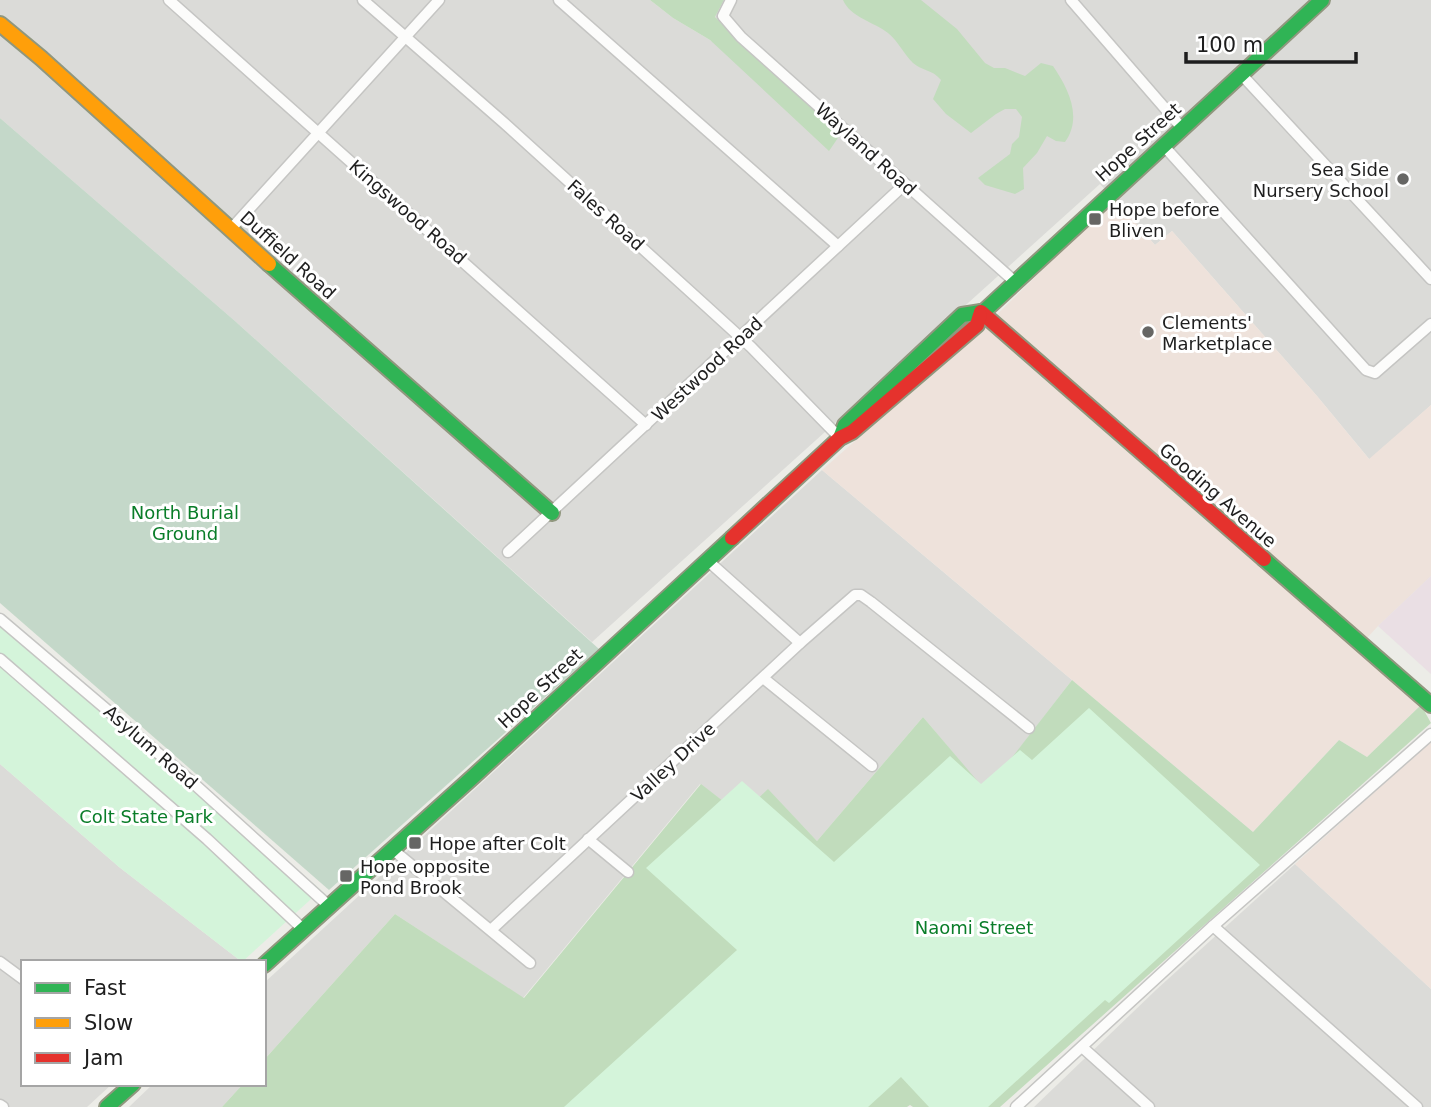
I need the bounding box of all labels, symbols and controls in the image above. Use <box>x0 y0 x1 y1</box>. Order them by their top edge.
scale bar <box>1186 21 1356 65</box>
text: 100 m <box>1196 33 1263 57</box>
street label: Wayland Road <box>811 98 921 200</box>
street label: Hope Street <box>1091 98 1185 186</box>
street label: Kingswood Road <box>345 156 471 268</box>
place label: Sea Side Nursery School <box>1253 159 1389 201</box>
marker: Sea Side Nursery School <box>1395 171 1411 187</box>
street label: Fales Road <box>563 175 649 255</box>
place label: Hope before Bliven <box>1109 199 1220 241</box>
street label: Duffield Road <box>236 207 340 303</box>
marker: Hope before Bliven <box>1087 211 1103 227</box>
street label: Westwood Road <box>647 312 767 426</box>
place label: Clements' Marketplace <box>1162 312 1272 354</box>
marker: Clements' Marketplace <box>1140 324 1156 340</box>
street label: Gooding Avenue <box>1155 439 1281 551</box>
park label: North Burial Ground <box>131 502 239 544</box>
street label: Hope Street <box>494 644 586 732</box>
street label: Asylum Road <box>100 701 202 793</box>
street label: Valley Drive <box>627 718 719 806</box>
park label: Colt State Park <box>79 806 213 827</box>
place label: Hope after Colt <box>429 833 566 854</box>
marker: Hope after Colt <box>407 835 423 851</box>
place label: Hope opposite Pond Brook <box>360 856 490 898</box>
marker: Hope opposite Pond Brook <box>338 868 354 884</box>
park label: Naomi Street <box>915 917 1033 938</box>
legend <box>21 960 266 1086</box>
text: Fast <box>84 976 126 1000</box>
text: Slow <box>84 1011 133 1035</box>
text: Jam <box>82 1046 124 1070</box>

